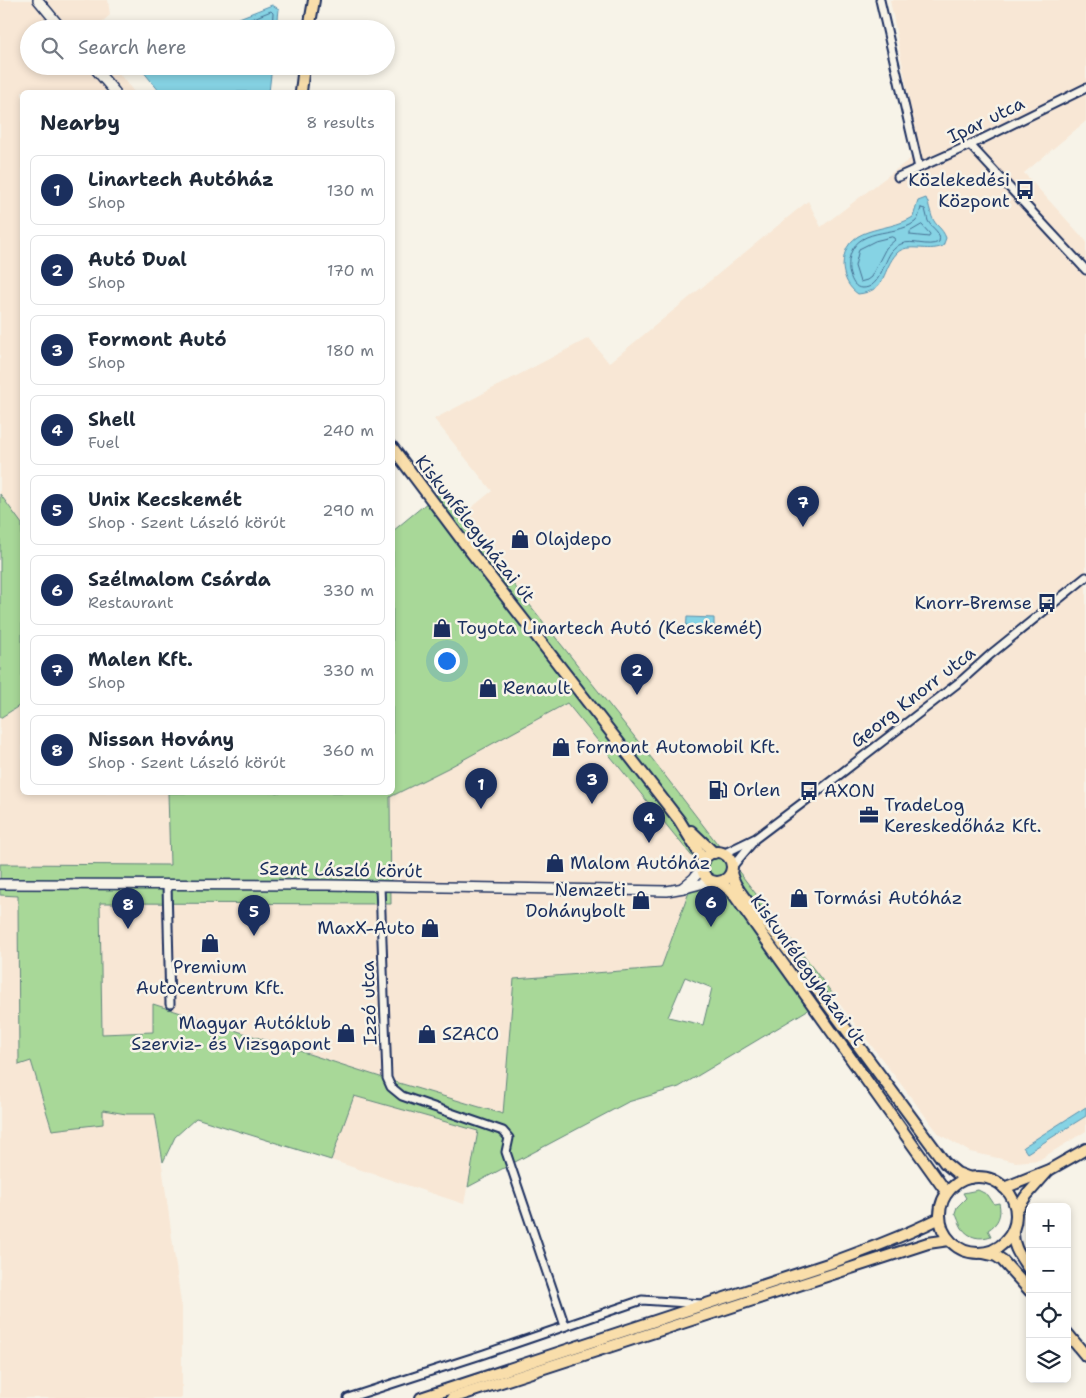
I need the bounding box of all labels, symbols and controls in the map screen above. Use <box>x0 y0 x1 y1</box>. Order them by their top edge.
search box <box>20 20 395 75</box>
icon: search <box>38 34 66 62</box>
text: Search here <box>78 35 187 60</box>
street label: Ipar utca <box>944 91 1028 149</box>
text: Nearby <box>40 109 120 137</box>
text: 8 results <box>306 112 375 133</box>
text: Linartech Autóház <box>88 167 274 192</box>
place label: Közlekedési Központ <box>908 168 1010 213</box>
bus stop icon: Közlekedési Központ <box>1014 179 1036 201</box>
text: 1 <box>53 180 61 201</box>
text: 130 m <box>327 180 374 201</box>
text: Shop <box>88 192 125 213</box>
text: Autó Dual <box>88 247 187 272</box>
text: 2 <box>51 260 63 281</box>
text: 170 m <box>327 260 374 281</box>
text: Shop <box>88 272 125 293</box>
text: Formont Autó <box>88 327 226 352</box>
text: 3 <box>51 340 63 361</box>
text: 180 m <box>326 340 374 361</box>
text: Shop <box>88 352 125 373</box>
text: Shell <box>88 407 136 432</box>
text: 4 <box>51 420 63 441</box>
text: 240 m <box>322 420 374 441</box>
text: Fuel <box>88 432 119 453</box>
street label: Kiskunfélegyházai út <box>410 450 540 608</box>
pin: 7 <box>787 486 819 527</box>
text: Unix Kecskemét <box>88 487 242 512</box>
text: 5 <box>52 500 62 521</box>
text: 290 m <box>322 500 374 521</box>
text: Shop · Szent László körút <box>88 512 286 533</box>
place label: Olajdepo <box>535 527 612 551</box>
shop icon: Olajdepo <box>509 528 531 550</box>
text: Szélmalom Csárda <box>88 567 271 592</box>
text: 6 <box>51 580 63 601</box>
text: 330 m <box>322 580 374 601</box>
place label: Knorr-Bremse <box>914 591 1032 615</box>
text: Restaurant <box>88 592 174 613</box>
bus stop icon: Knorr-Bremse <box>1036 592 1058 614</box>
place label: Toyota Linartech Autó (Kecskemét) <box>457 616 762 640</box>
shop icon: Toyota Linartech Autó (Kecskemét) <box>431 617 453 639</box>
street label: Georg Knorr utca <box>846 641 980 753</box>
text: Malen Kft. <box>88 647 193 672</box>
your location <box>434 648 460 674</box>
pin: 2 <box>621 654 653 695</box>
text: 7 <box>51 660 63 681</box>
text: 330 m <box>322 660 374 681</box>
text: Shop <box>88 672 125 693</box>
place label: Renault <box>503 676 571 700</box>
shop icon: Renault <box>477 677 499 699</box>
text: Nissan Hovány <box>88 727 234 752</box>
place label: Formont Automobil Kft. <box>576 735 780 759</box>
shop icon: Formont Automobil Kft. <box>550 736 572 758</box>
text: 8 <box>51 740 63 761</box>
text: 360 m <box>322 740 374 761</box>
text: Shop · Szent László körút <box>88 752 286 773</box>
pin: 3 <box>576 763 608 804</box>
pin: 1 <box>465 768 497 809</box>
place label: Orlen <box>733 778 780 802</box>
fuel station icon: Orlen <box>707 779 729 801</box>
place label: AXON <box>824 779 875 803</box>
bus stop icon: AXON <box>798 780 820 802</box>
place label: TradeLog Kereskedőház Kft. <box>884 793 1041 838</box>
pin: 4 <box>633 802 665 843</box>
office icon: TradeLog Kereskedőház Kft. <box>858 804 880 826</box>
place label: Malom Autóház <box>570 851 710 875</box>
shop icon: Malom Autóház <box>544 852 566 874</box>
street label: Szent László körút <box>259 857 423 883</box>
place label: Nemzeti Dohánybolt <box>526 878 626 923</box>
pin: 6 <box>695 886 727 927</box>
place label: Tormási Autóház <box>814 886 962 910</box>
shop icon: Tormási Autóház <box>788 887 810 909</box>
pin: 8 <box>112 888 144 929</box>
shop icon: Nemzeti Dohánybolt <box>630 889 652 911</box>
street label: Kiskunfélegyházai út <box>745 890 871 1051</box>
pin: 5 <box>238 895 270 936</box>
place label: MaxX-Auto <box>317 916 415 940</box>
shop icon: MaxX-Auto <box>419 917 441 939</box>
shop icon: Premium Autocentrum Kft. <box>199 932 221 954</box>
place label: Premium Autocentrum Kft. <box>136 955 284 1000</box>
street label: Izzó utca <box>356 960 382 1046</box>
place label: Magyar Autóklub Szerviz- és Vizsgapont <box>131 1011 331 1056</box>
shop icon: Magyar Autóklub Szerviz- és Vizsgapont <box>335 1022 357 1044</box>
place label: SZACO <box>442 1022 499 1046</box>
shop icon: SZACO <box>416 1023 438 1045</box>
map controls <box>1026 1203 1071 1383</box>
button: + <box>1026 1203 1071 1248</box>
button: − <box>1026 1248 1071 1293</box>
button: locate <box>1026 1293 1071 1338</box>
button: layers <box>1026 1338 1071 1383</box>

